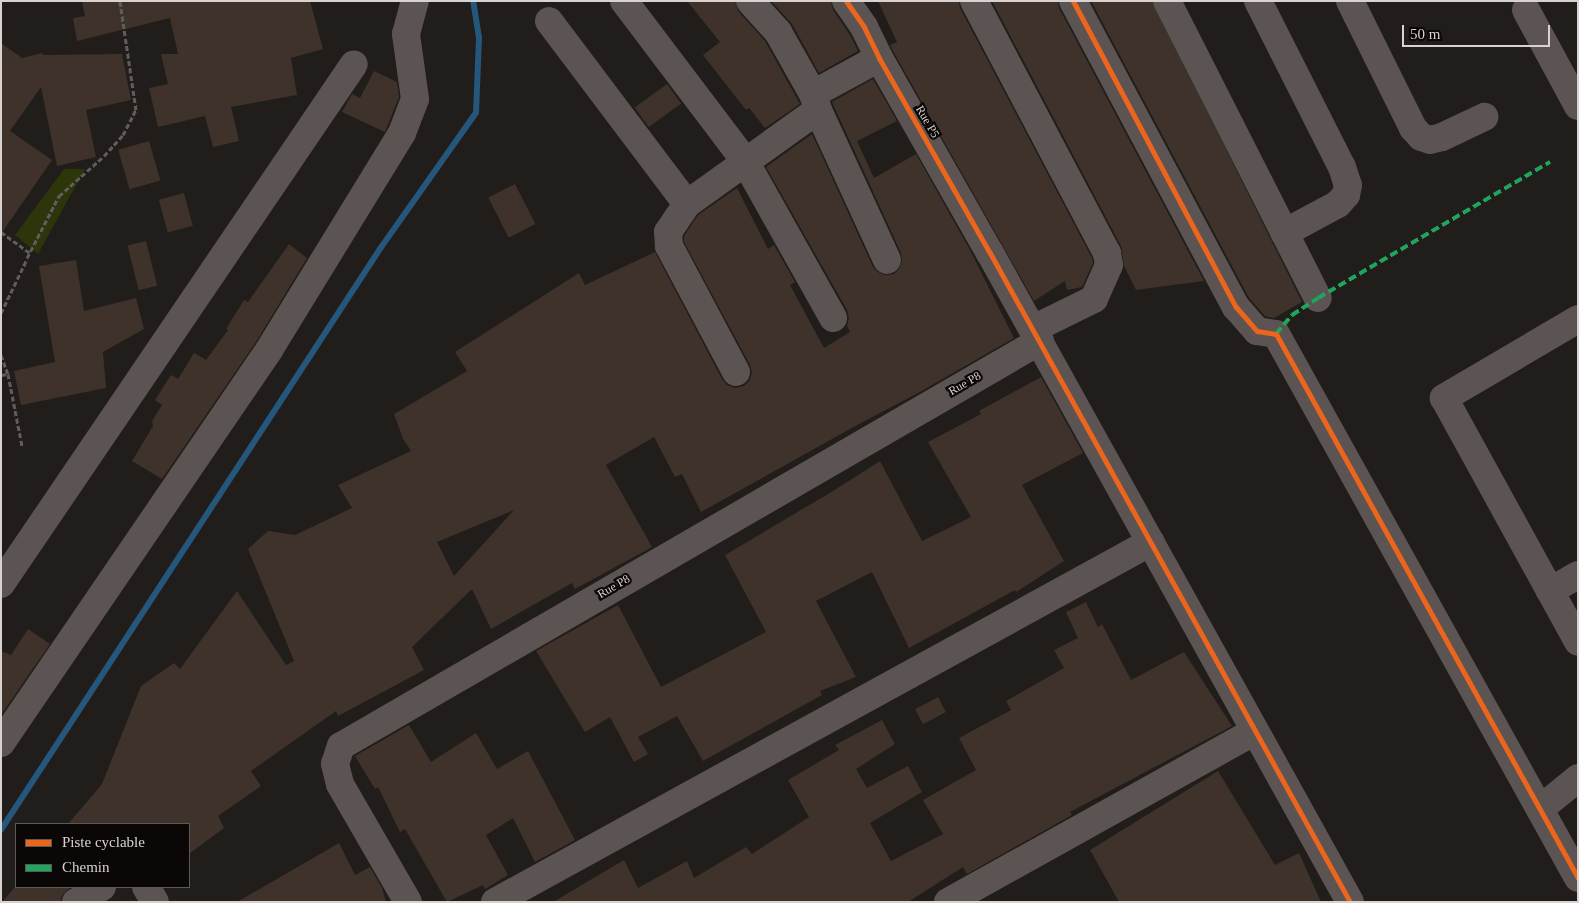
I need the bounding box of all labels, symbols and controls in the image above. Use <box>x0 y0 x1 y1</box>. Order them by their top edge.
scale bar <box>1404 15 1552 47</box>
text: 50 m <box>1410 26 1440 42</box>
street label: Rue P5 <box>912 103 942 141</box>
street label: Rue P8 <box>946 369 984 399</box>
street label: Rue P8 <box>595 572 633 602</box>
legend <box>15 823 190 888</box>
text: Piste cyclable <box>62 834 145 850</box>
text: Chemin <box>62 859 110 875</box>

